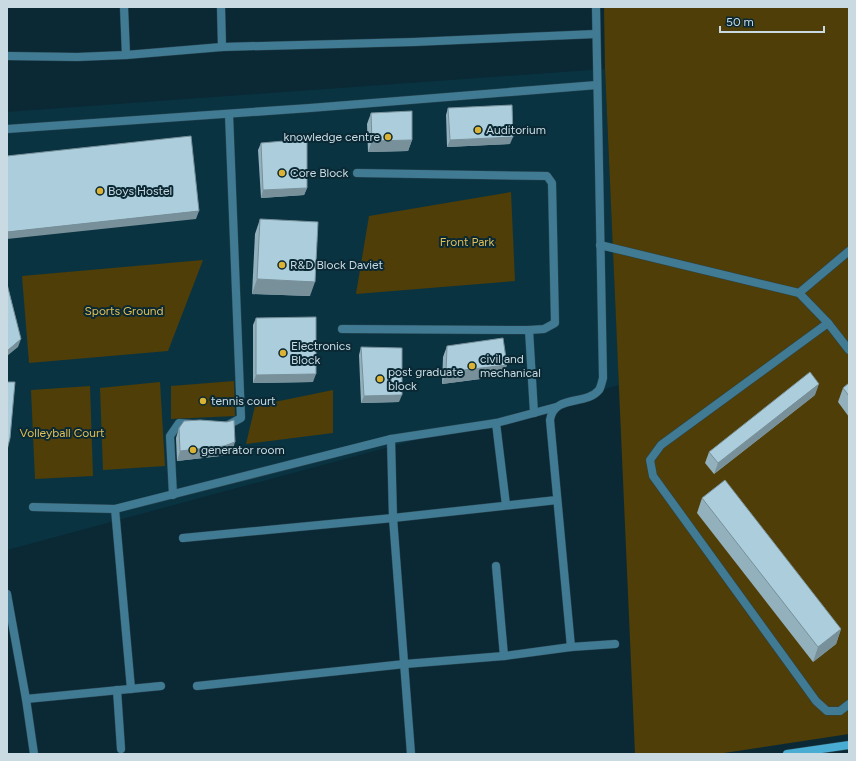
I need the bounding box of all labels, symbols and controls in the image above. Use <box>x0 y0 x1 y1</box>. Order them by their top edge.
scale bar <box>720 8 824 34</box>
text: 50 m <box>726 15 754 29</box>
place label: Auditorium <box>486 123 546 137</box>
marker: Auditorium <box>473 125 483 135</box>
place label: knowledge centre <box>284 130 380 144</box>
marker: knowledge centre <box>383 132 393 142</box>
place label: Core Block <box>290 166 349 180</box>
marker: Core Block <box>277 168 287 178</box>
place label: Boys Hostel <box>108 184 172 198</box>
marker: Boys Hostel <box>95 186 105 196</box>
park label: Front Park <box>440 235 494 249</box>
place label: R&D Block Daviet <box>290 258 384 272</box>
marker: R&D Block Daviet <box>277 260 287 270</box>
park label: Sports Ground <box>84 304 164 318</box>
place label: Electronics Block <box>291 339 351 367</box>
marker: Electronics Block <box>278 348 288 358</box>
place label: civil and mechanical <box>480 352 541 380</box>
marker: civil and mechanical <box>467 361 477 371</box>
place label: post graduate block <box>388 365 464 393</box>
marker: post graduate block <box>375 374 385 384</box>
place label: tennis court <box>211 394 276 408</box>
marker: tennis court <box>198 396 208 406</box>
park label: Volleyball Court <box>19 426 105 440</box>
place label: generator room <box>201 443 285 457</box>
marker: generator room <box>188 445 198 455</box>

